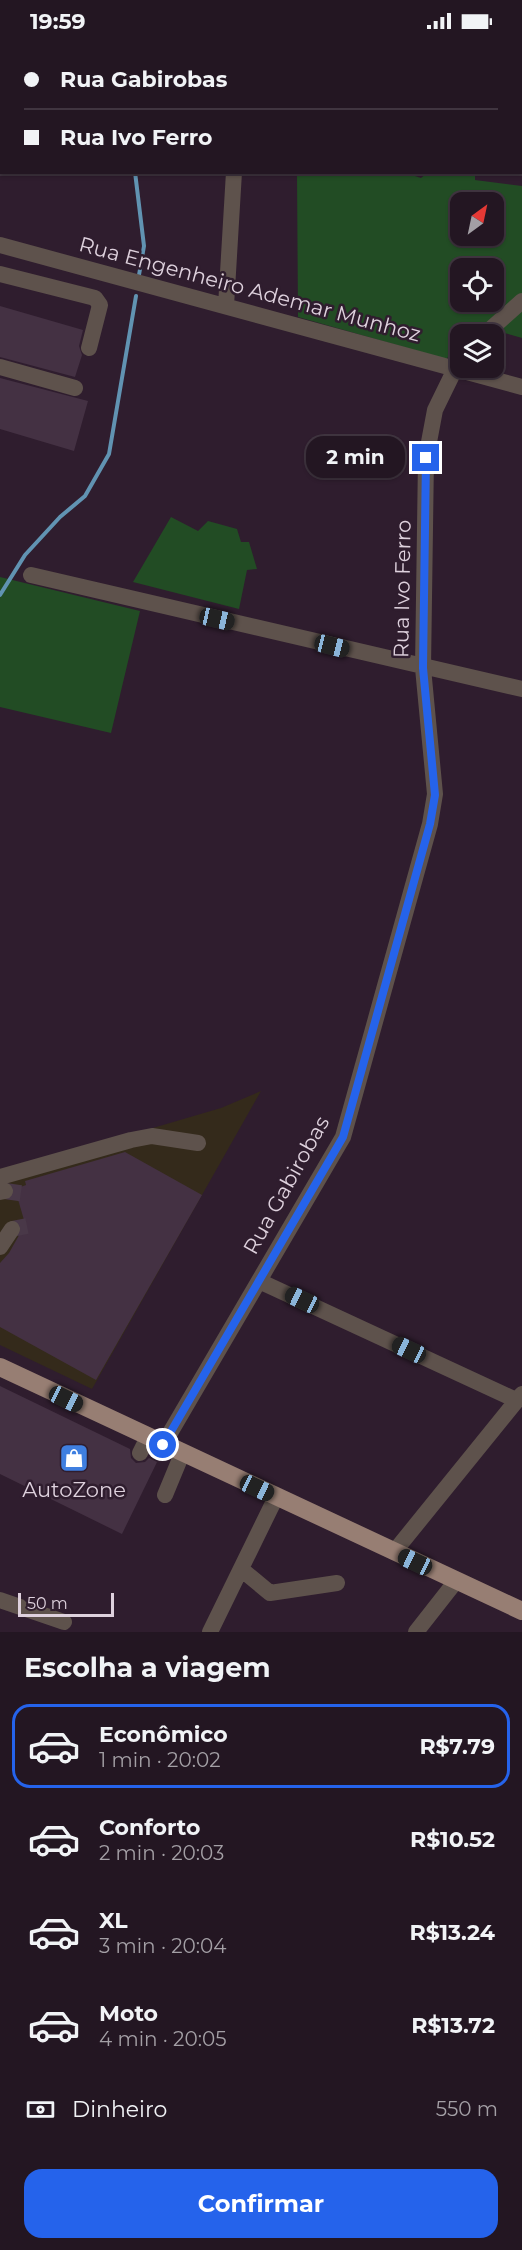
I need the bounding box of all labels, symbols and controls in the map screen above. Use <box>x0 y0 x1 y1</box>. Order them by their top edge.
text: 19:59 <box>30 8 86 35</box>
text: Rua Gabirobas <box>60 66 227 93</box>
text: Rua Ivo Ferro <box>60 124 213 151</box>
north arrow <box>450 192 504 246</box>
map controls <box>450 192 504 378</box>
street label: Rua Engenheiro Ademar Munhoz <box>76 231 424 347</box>
button: locate <box>450 258 504 312</box>
button: layers <box>450 324 504 378</box>
callout: 2 min <box>306 437 405 479</box>
route end <box>412 444 439 471</box>
text: 2 min <box>326 445 385 469</box>
street label: Rua Ivo Ferro <box>388 520 416 658</box>
car <box>197 606 237 632</box>
car <box>312 633 352 659</box>
street label: Rua Gabirobas <box>238 1112 334 1258</box>
car <box>282 1284 322 1316</box>
car <box>389 1334 429 1366</box>
car <box>46 1383 86 1415</box>
route start <box>149 1431 176 1458</box>
shop icon: AutoZone <box>58 1442 90 1474</box>
car <box>237 1472 277 1504</box>
place label: AutoZone <box>22 1477 126 1502</box>
car <box>395 1546 435 1578</box>
scale bar <box>18 1590 114 1618</box>
text: 50 m <box>27 1594 68 1613</box>
text: Escolha a viagem <box>24 1651 271 1684</box>
icon: car <box>27 1719 81 1773</box>
text: Econômico <box>99 1721 228 1748</box>
text: R$7.79 <box>419 1733 495 1760</box>
text: 1 min · 20:02 <box>99 1748 221 1772</box>
icon: car <box>27 1812 81 1866</box>
text: Conforto <box>99 1814 200 1841</box>
text: R$10.52 <box>410 1826 495 1853</box>
text: 2 min · 20:03 <box>99 1841 224 1865</box>
icon: car <box>27 1905 81 1959</box>
text: XL <box>99 1907 128 1934</box>
text: R$13.24 <box>409 1919 495 1946</box>
text: 3 min · 20:04 <box>99 1934 226 1958</box>
icon: car <box>27 1998 81 2052</box>
text: Moto <box>99 2000 158 2027</box>
text: R$13.72 <box>411 2012 495 2039</box>
text: 4 min · 20:05 <box>99 2027 226 2051</box>
icon: cash <box>24 2093 57 2126</box>
text: Dinheiro <box>72 2096 167 2123</box>
text: 550 m <box>436 2097 498 2121</box>
button: Confirmar <box>24 2169 498 2238</box>

